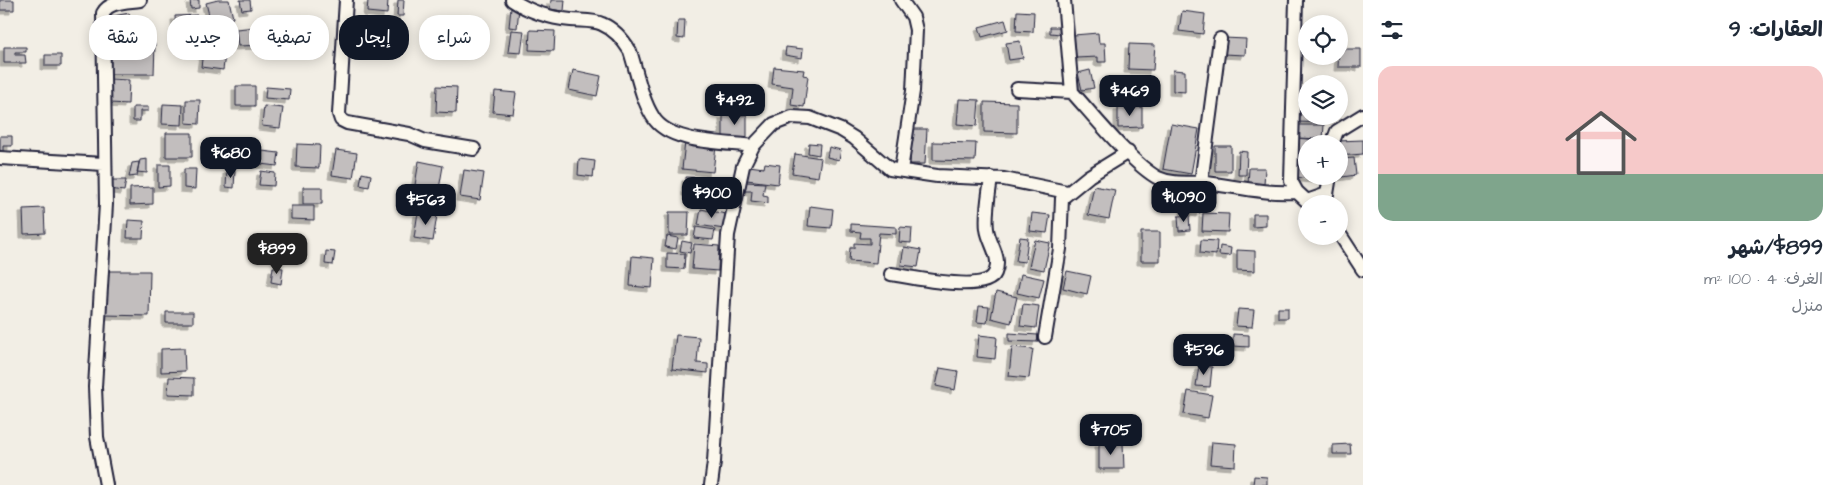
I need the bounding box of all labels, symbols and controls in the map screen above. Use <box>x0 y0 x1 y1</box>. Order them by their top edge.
chip: شقة <box>89 15 157 60</box>
chip: جديد <box>167 15 239 60</box>
chip: تصفية <box>249 15 329 60</box>
chip: إيجار <box>339 15 409 60</box>
chip: شراء <box>419 15 490 60</box>
map controls <box>1298 15 1348 245</box>
button: locate <box>1298 15 1348 65</box>
text: العقارات: 9 <box>1729 15 1823 44</box>
icon: filters <box>1378 16 1406 44</box>
pin: $469 <box>1100 74 1160 117</box>
button: layers <box>1298 75 1348 125</box>
text: $469 <box>1111 80 1149 102</box>
pin: $492 <box>705 84 765 126</box>
text: $492 <box>716 89 754 111</box>
icon: home <box>1556 98 1646 188</box>
button: + <box>1298 135 1348 185</box>
pin: $680 <box>201 136 261 179</box>
text: $680 <box>211 142 251 164</box>
pin: $900 <box>682 176 742 219</box>
pin: $1,090 <box>1143 180 1225 223</box>
text: $900 <box>693 182 731 204</box>
pin: $563 <box>396 184 456 226</box>
text: $1,090 <box>1162 186 1206 208</box>
text: $563 <box>407 189 445 211</box>
button: − <box>1298 195 1348 245</box>
pin: $899 <box>247 232 307 275</box>
text: $899/شهر <box>1729 233 1823 262</box>
text: $899 <box>258 238 296 260</box>
text: الغرف: 4 · 100 m² <box>1704 268 1823 290</box>
text: منزل <box>1791 295 1823 317</box>
pin: $596 <box>1174 334 1234 376</box>
text: $596 <box>1184 339 1224 361</box>
pin: $705 <box>1081 414 1141 456</box>
text: $705 <box>1091 419 1131 441</box>

